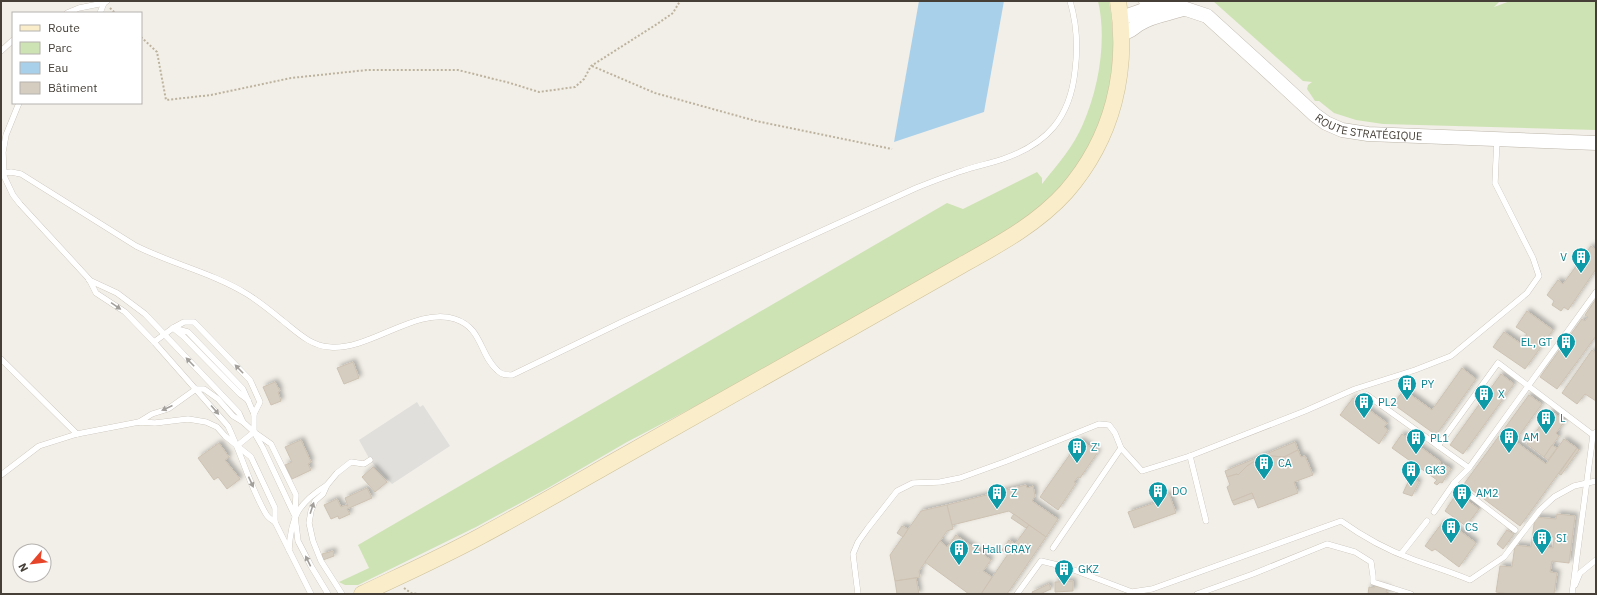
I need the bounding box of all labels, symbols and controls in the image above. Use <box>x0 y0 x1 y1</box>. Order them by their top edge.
legend <box>12 12 142 104</box>
text: Route <box>48 20 80 35</box>
text: Parc <box>48 40 72 55</box>
text: Eau <box>48 60 68 75</box>
text: Bâtiment <box>48 80 98 95</box>
street label: ROUTE STRATÉGIQUE <box>1312 110 1423 143</box>
building icon: V <box>1570 246 1592 274</box>
place label: V <box>1560 250 1567 264</box>
one-way arrow <box>110 302 121 310</box>
building icon: EL, GT <box>1555 331 1577 359</box>
place label: EL, GT <box>1521 335 1553 349</box>
one-way arrow <box>185 357 195 367</box>
one-way arrow <box>234 364 244 374</box>
building icon: PY <box>1396 373 1418 401</box>
place label: PY <box>1421 377 1435 391</box>
building icon: X <box>1473 383 1495 411</box>
place label: X <box>1498 387 1505 401</box>
building icon: PL2 <box>1353 391 1375 419</box>
place label: PL2 <box>1378 395 1397 409</box>
one-way arrow <box>161 405 173 412</box>
one-way arrow <box>210 405 219 416</box>
building icon: L <box>1535 407 1557 435</box>
place label: L <box>1560 411 1566 425</box>
building icon: AM <box>1498 426 1520 454</box>
building icon: PL1 <box>1405 427 1427 455</box>
place label: AM <box>1523 430 1539 444</box>
place label: PL1 <box>1430 431 1449 445</box>
building icon: Z' <box>1066 436 1088 464</box>
place label: Z' <box>1091 440 1100 454</box>
building icon: CA <box>1253 452 1275 480</box>
place label: CA <box>1278 456 1292 470</box>
building icon: GK3 <box>1400 459 1422 487</box>
place label: GK3 <box>1425 463 1446 477</box>
one-way arrow <box>248 476 254 487</box>
building icon: DO <box>1147 480 1169 508</box>
building icon: Z <box>986 482 1008 510</box>
building icon: AM2 <box>1451 482 1473 510</box>
place label: DO <box>1172 484 1187 498</box>
place label: Z <box>1011 486 1017 500</box>
place label: AM2 <box>1476 486 1499 500</box>
one-way arrow <box>310 501 316 513</box>
building icon: CS <box>1440 516 1462 544</box>
place label: CS <box>1465 520 1478 534</box>
building icon: SI <box>1531 527 1553 555</box>
place label: SI <box>1556 531 1567 545</box>
building icon: Z Hall CRAY <box>948 538 970 566</box>
place label: Z Hall CRAY <box>973 542 1031 556</box>
north arrow <box>12 543 52 583</box>
one-way arrow <box>305 555 311 566</box>
building icon: GKZ <box>1053 558 1075 586</box>
text: N <box>15 561 31 574</box>
place label: GKZ <box>1078 562 1099 576</box>

